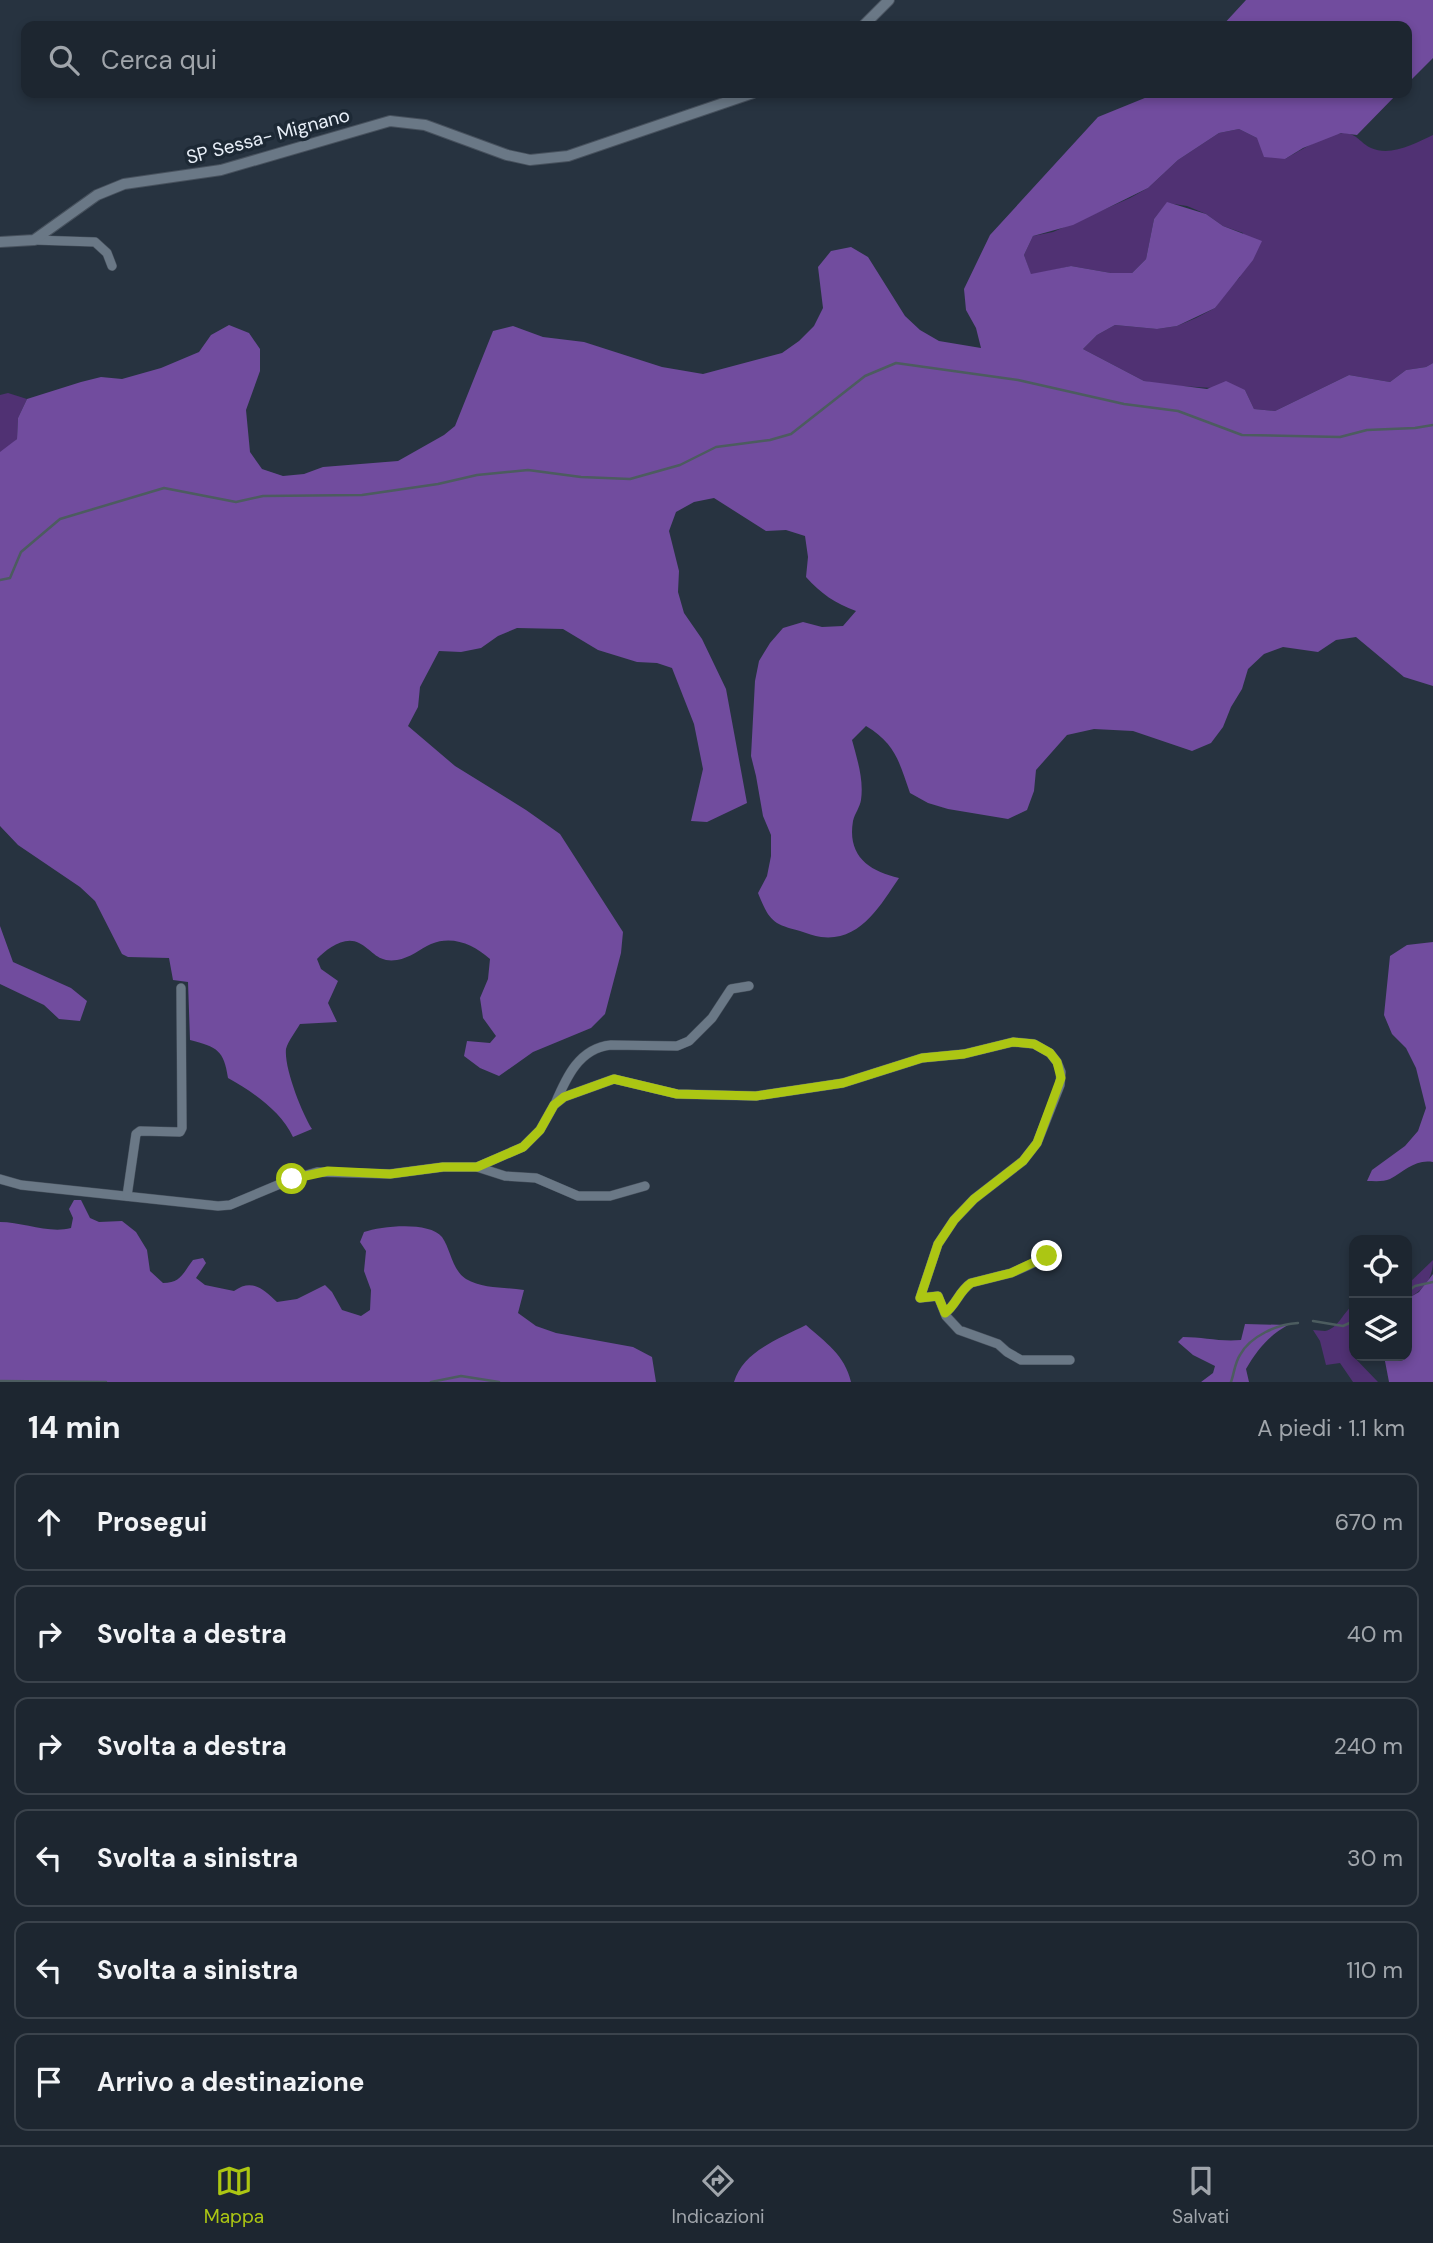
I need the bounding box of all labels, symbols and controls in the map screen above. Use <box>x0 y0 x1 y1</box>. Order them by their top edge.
search box <box>21 21 1412 98</box>
icon: search <box>45 41 83 79</box>
text: Cerca qui <box>101 43 217 77</box>
street label: SP Sessa- Mignano <box>184 102 352 170</box>
route start <box>276 1163 307 1194</box>
map controls <box>1349 1235 1412 1361</box>
button: locate <box>1349 1235 1412 1298</box>
route end <box>1031 1240 1062 1271</box>
button: layers <box>1349 1298 1412 1361</box>
text: 14 min <box>28 1408 120 1447</box>
text: A piedi · 1.1 km <box>1257 1413 1405 1443</box>
icon: ahead <box>30 1503 68 1541</box>
text: Prosegui <box>97 1505 207 1539</box>
text: 670 m <box>1335 1507 1403 1537</box>
icon: right <box>30 1615 68 1653</box>
text: Svolta a destra <box>97 1617 287 1651</box>
text: 40 m <box>1347 1619 1403 1649</box>
icon: right <box>30 1727 68 1765</box>
text: Svolta a destra <box>97 1729 287 1763</box>
text: 240 m <box>1334 1731 1403 1761</box>
icon: left <box>30 1839 68 1877</box>
text: Svolta a sinistra <box>97 1841 298 1875</box>
text: 30 m <box>1347 1843 1403 1873</box>
icon: left <box>30 1951 68 1989</box>
text: Svolta a sinistra <box>97 1953 298 1987</box>
text: 110 m <box>1346 1955 1403 1985</box>
icon: arrive <box>30 2063 68 2101</box>
text: Arrivo a destinazione <box>97 2065 364 2099</box>
tab: Mappa <box>204 2162 264 2229</box>
tab: Indicazioni <box>672 2162 765 2229</box>
tab: Salvati <box>1172 2162 1229 2229</box>

